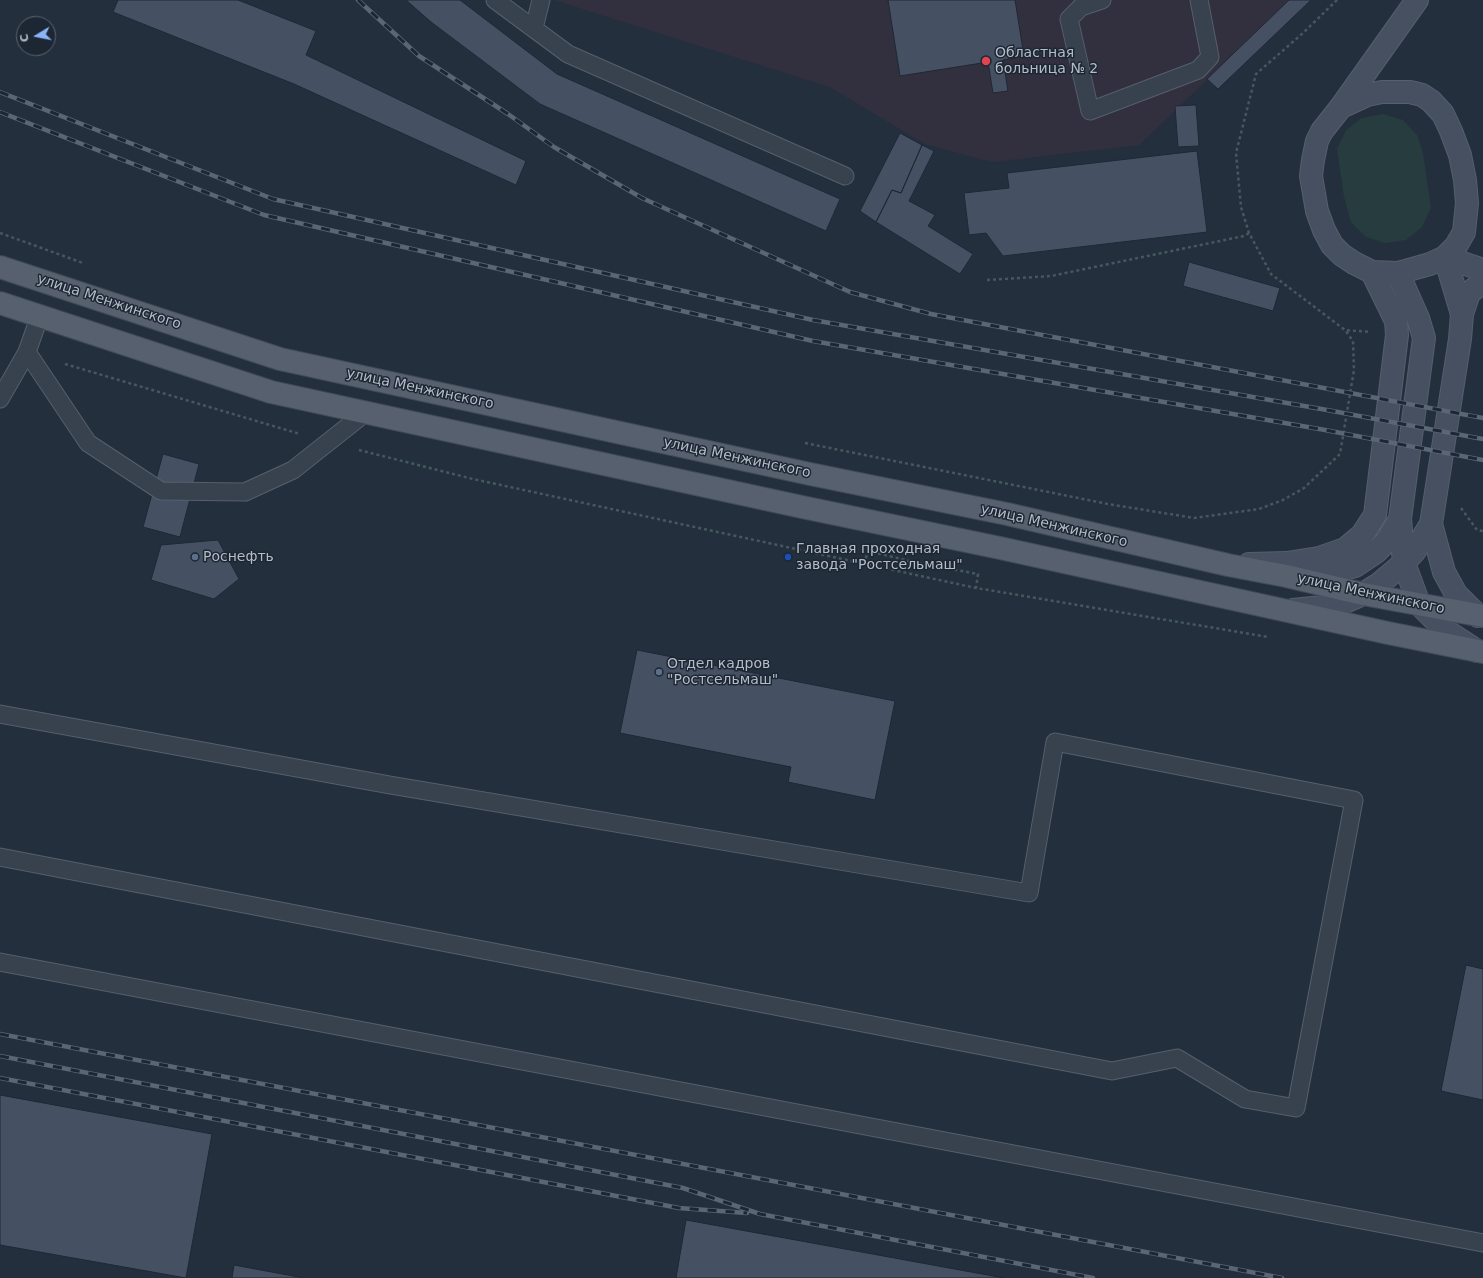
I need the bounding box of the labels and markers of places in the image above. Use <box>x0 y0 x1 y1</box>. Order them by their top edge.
place label: Областная больница № 2 <box>995 45 1098 78</box>
marker: Областная больница № 2 <box>980 55 992 67</box>
place label: Главная проходная завода "Ростсельмаш" <box>796 541 963 574</box>
place label: Роснефть <box>203 549 274 565</box>
marker: Роснефть <box>190 552 200 562</box>
marker: Главная проходная завода "Ростсельмаш" <box>783 552 793 562</box>
place label: Отдел кадров "Ростсельмаш" <box>667 656 778 688</box>
marker: Отдел кадров "Ростсельмаш" <box>654 667 664 677</box>

